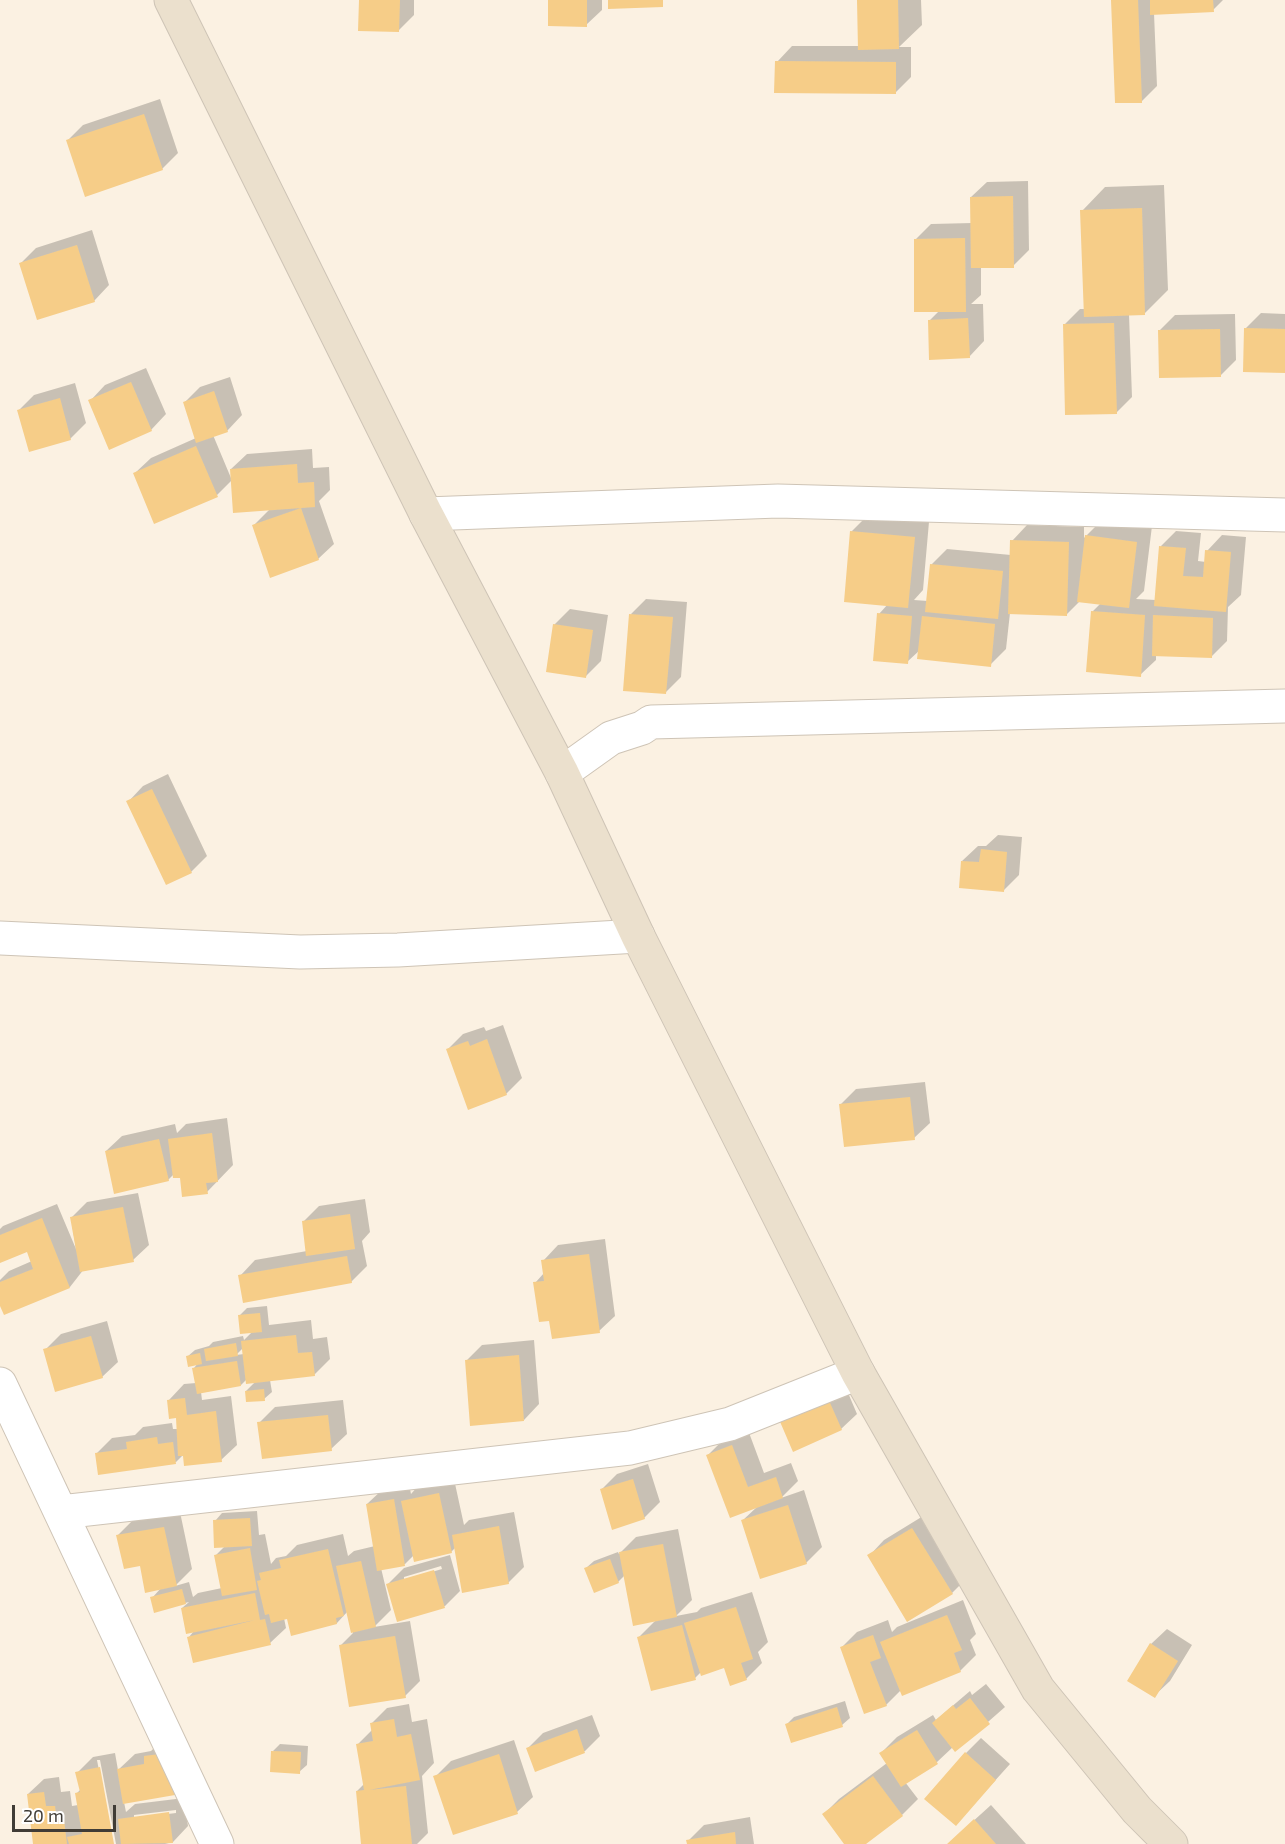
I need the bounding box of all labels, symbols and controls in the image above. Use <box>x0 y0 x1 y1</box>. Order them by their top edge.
scale bar <box>15 1793 118 1831</box>
text: 20 m <box>23 1804 64 1826</box>

